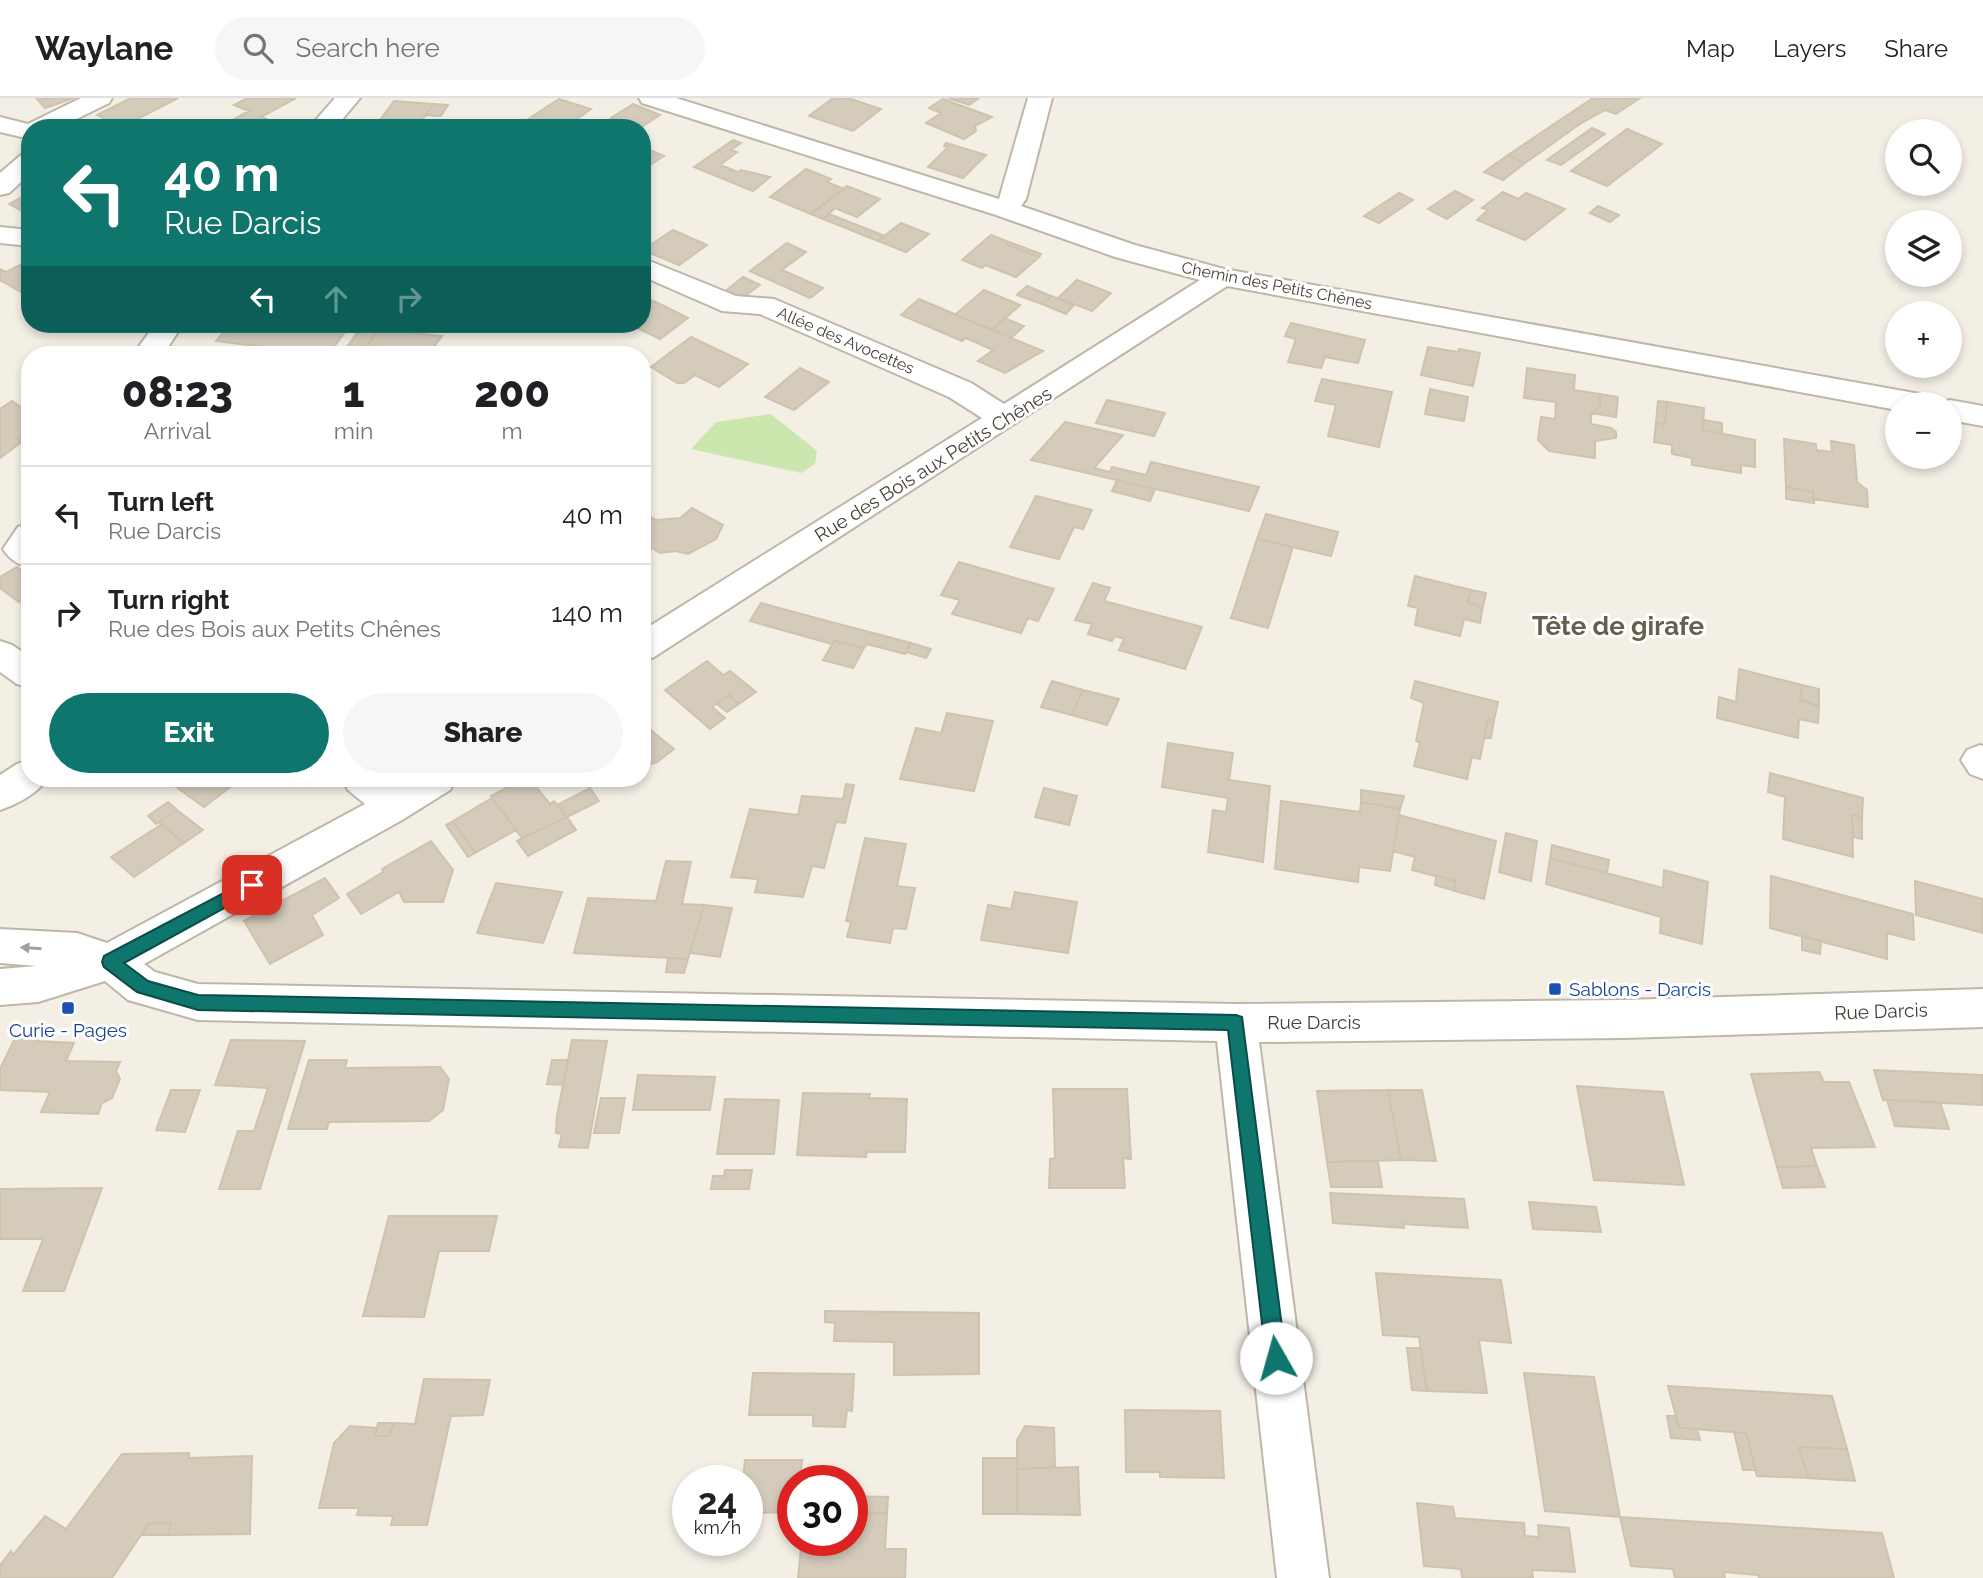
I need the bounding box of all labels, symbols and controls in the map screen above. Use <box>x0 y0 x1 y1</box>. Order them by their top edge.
search box <box>215 17 705 80</box>
text: Waylane <box>35 29 173 68</box>
icon: search <box>239 29 277 67</box>
text: Search here <box>295 33 440 63</box>
text: Map <box>1686 34 1735 63</box>
text: Layers <box>1773 34 1846 63</box>
text: Share <box>1884 34 1948 63</box>
map controls <box>1885 119 1962 469</box>
button: search <box>1885 119 1962 196</box>
text: 40 m <box>164 145 279 202</box>
icon: left <box>49 147 140 238</box>
text: Rue Darcis <box>164 204 322 241</box>
button: layers <box>1885 210 1962 287</box>
street label: Chemin des Petits Chênes <box>1180 258 1374 313</box>
icon: left <box>244 280 282 318</box>
icon: ahead <box>317 280 355 318</box>
icon: right <box>390 280 428 318</box>
button: + <box>1885 301 1962 378</box>
street label: Allée des Avocettes <box>775 303 917 378</box>
text: 08:23 <box>122 368 233 417</box>
text: 1 <box>343 368 364 417</box>
text: 200 <box>474 368 550 417</box>
street label: Rue des Bois aux Petits Chênes <box>811 382 1055 546</box>
button: − <box>1885 392 1962 469</box>
text: Arrival <box>144 417 211 444</box>
text: min <box>334 417 373 444</box>
text: m <box>502 417 523 444</box>
text: Turn left <box>108 487 214 517</box>
icon: left <box>49 496 87 534</box>
text: 40 m <box>562 500 623 530</box>
text: Rue Darcis <box>108 517 221 544</box>
text: Turn right <box>108 585 229 615</box>
icon: right <box>49 594 87 632</box>
text: 140 m <box>551 598 623 628</box>
district label: Tête de girafe <box>1532 611 1705 641</box>
text: Rue des Bois aux Petits Chênes <box>108 615 441 642</box>
button: Exit <box>49 693 329 773</box>
button: Share <box>343 693 623 773</box>
pin <box>222 855 282 915</box>
icon: arrive <box>233 866 271 904</box>
one-way arrow <box>20 942 42 953</box>
place label: Sablons - Darcis <box>1569 978 1711 1000</box>
marker: Sablons - Darcis <box>1547 981 1563 997</box>
street label: Rue Darcis <box>1834 998 1928 1024</box>
marker: Curie - Pages <box>60 1000 76 1016</box>
street label: Rue Darcis <box>1267 1011 1361 1033</box>
place label: Curie - Pages <box>9 1019 127 1041</box>
position arrow <box>1239 1321 1313 1395</box>
speed limit sign: 30 <box>777 1465 868 1556</box>
text: 24 <box>698 1481 737 1522</box>
text: km/h <box>694 1517 741 1538</box>

